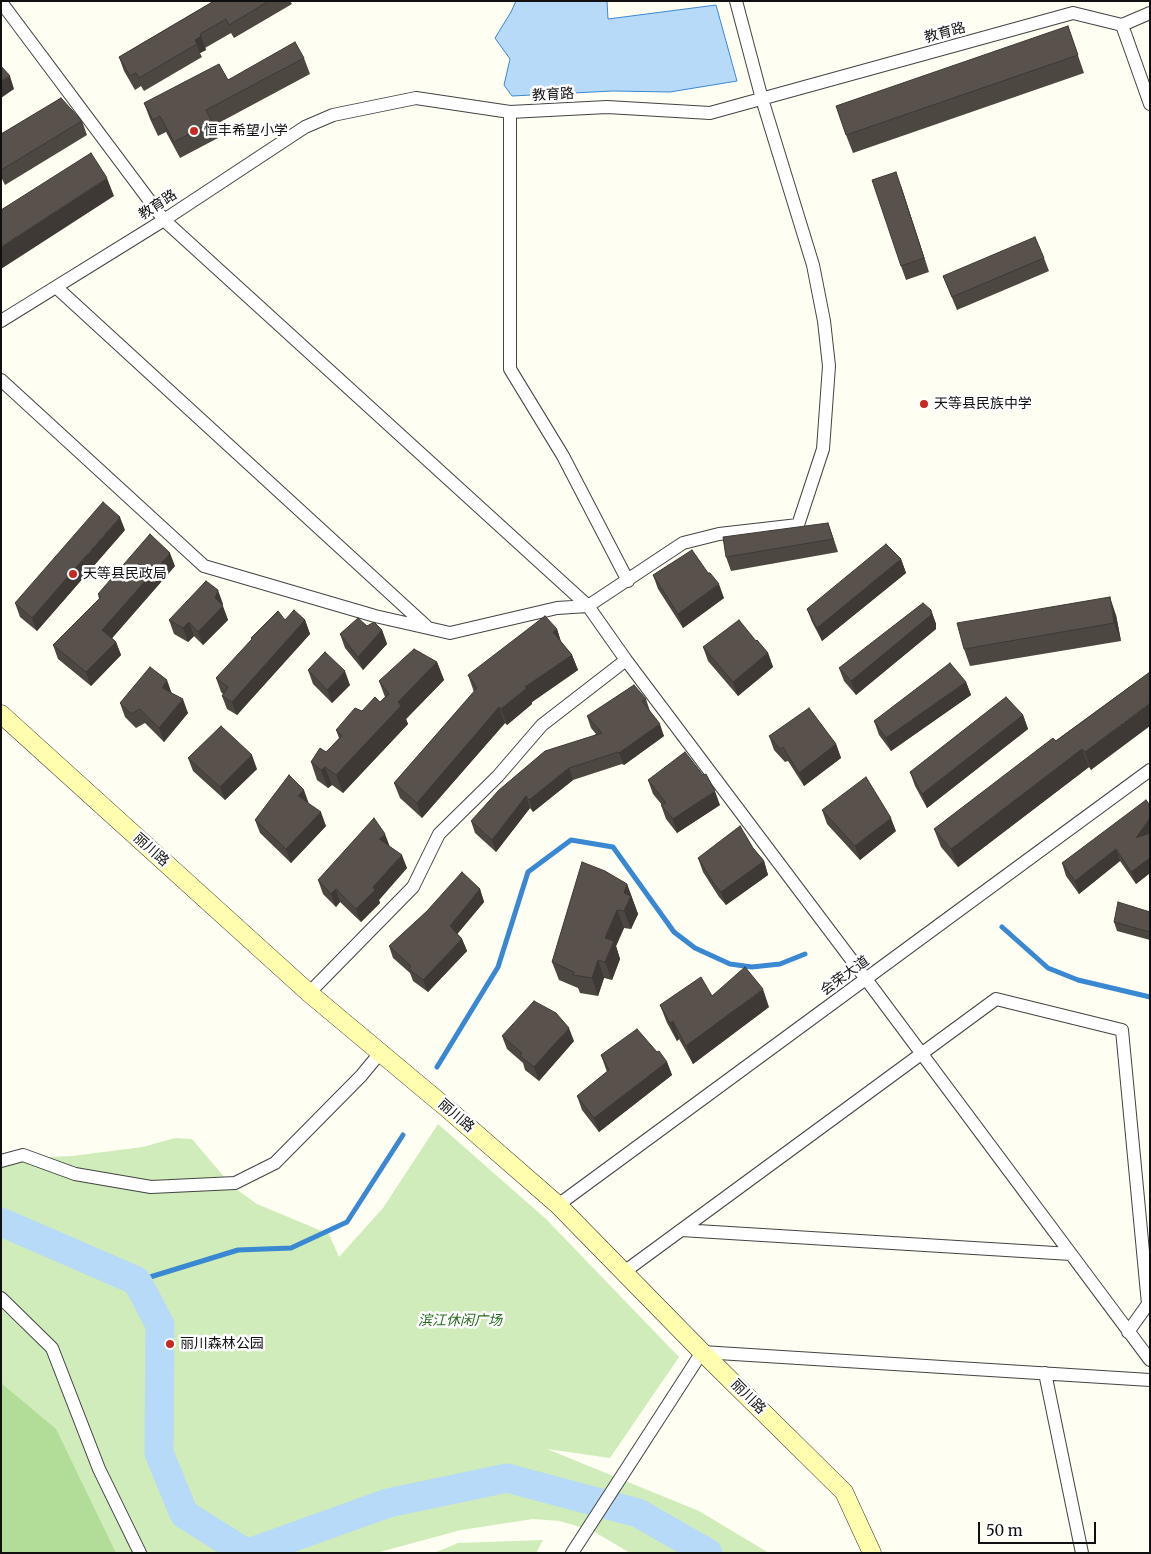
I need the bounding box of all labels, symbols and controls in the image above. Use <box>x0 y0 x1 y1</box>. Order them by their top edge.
street label: 教育路 <box>923 19 967 47</box>
street label: 教育路 <box>532 86 574 104</box>
place label: 恒丰希望小学 <box>204 123 288 139</box>
marker: 恒丰希望小学 <box>188 125 200 137</box>
street label: 教育路 <box>136 187 180 223</box>
place label: 天等县民族中学 <box>934 396 1032 412</box>
marker: 天等县民族中学 <box>918 398 930 410</box>
place label: 天等县民政局 <box>83 566 167 582</box>
marker: 天等县民政局 <box>67 568 79 580</box>
street label: 丽川路 <box>130 830 172 870</box>
street label: 会荣大道 <box>817 953 873 999</box>
street label: 丽川路 <box>435 1096 477 1136</box>
park label: 滨江休闲广场 <box>418 1313 502 1329</box>
place label: 丽川森林公园 <box>180 1336 264 1352</box>
marker: 丽川森林公园 <box>164 1338 176 1350</box>
street label: 丽川路 <box>727 1376 769 1418</box>
scale bar <box>981 1512 1098 1544</box>
text: 50 m <box>986 1521 1023 1540</box>

